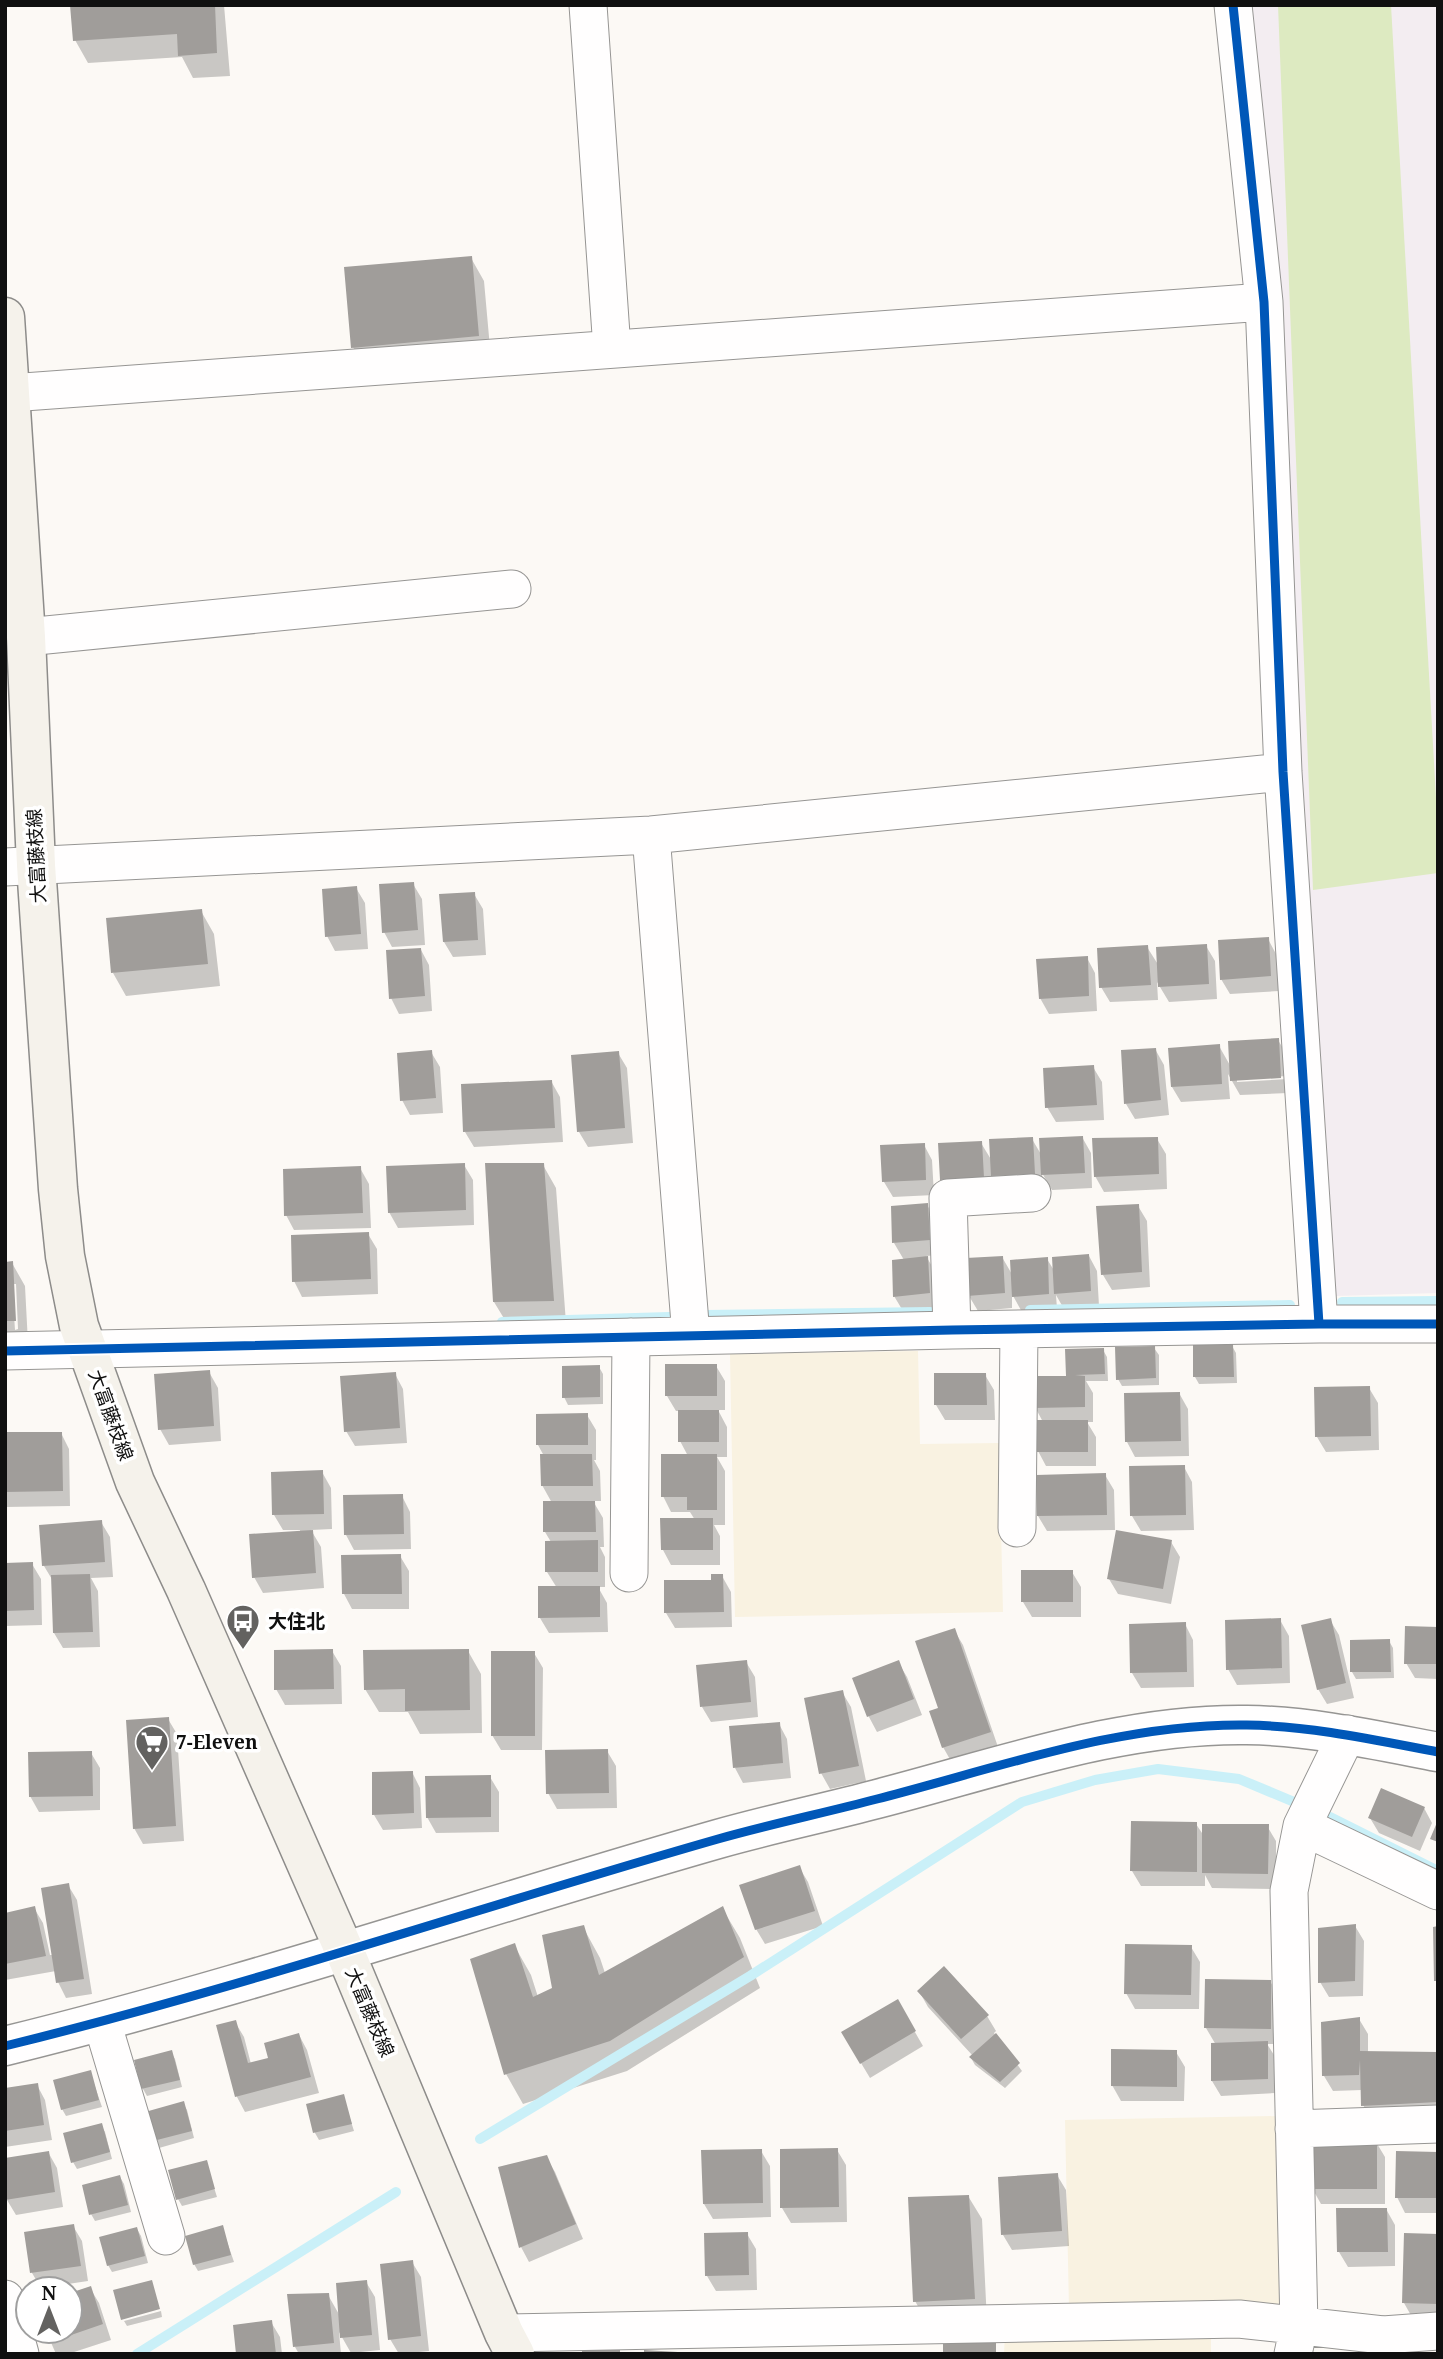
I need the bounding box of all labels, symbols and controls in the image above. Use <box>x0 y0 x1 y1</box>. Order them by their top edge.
street label: 大富藤枝線 <box>21 808 51 904</box>
street label: 大富藤枝線 <box>83 1366 139 1464</box>
bus stop icon: 大住北 <box>224 1602 262 1651</box>
place label: 大住北 <box>268 1608 325 1634</box>
supermarket icon: 7-Eleven <box>133 1723 171 1772</box>
place label: 7-Eleven <box>176 1729 258 1755</box>
street label: 大富藤枝線 <box>339 1963 401 2061</box>
north arrow <box>14 2275 84 2345</box>
text: N <box>42 2280 57 2306</box>

